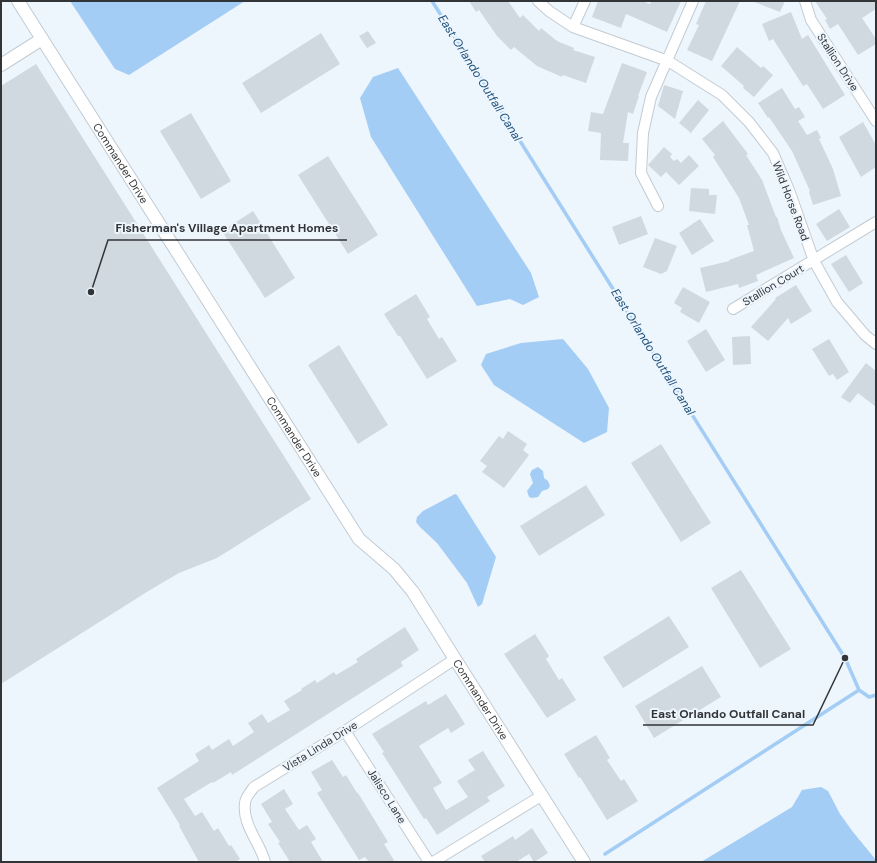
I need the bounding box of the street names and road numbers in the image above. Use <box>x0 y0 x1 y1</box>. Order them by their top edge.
street label: Stallion Drive <box>814 30 862 94</box>
street label: Commander Drive <box>90 120 151 206</box>
street label: Wild Horse Road <box>769 159 813 243</box>
street label: Stallion Court <box>740 261 806 309</box>
street label: Commander Drive <box>264 394 325 480</box>
street label: Commander Drive <box>450 657 512 742</box>
street label: Vista Linda Drive <box>280 718 360 774</box>
street label: Jalisco Lane <box>365 766 409 826</box>

